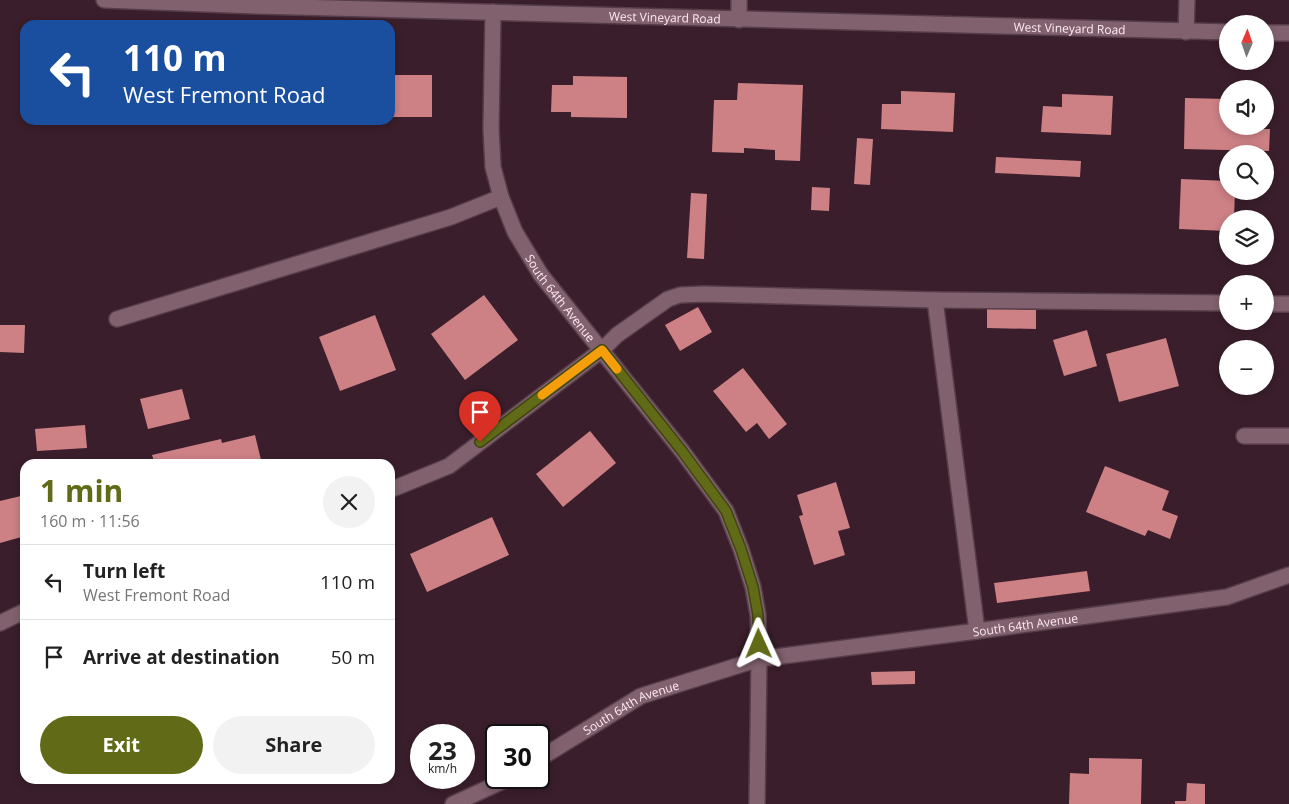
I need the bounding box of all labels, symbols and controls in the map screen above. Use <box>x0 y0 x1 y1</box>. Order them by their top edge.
street label: West Vineyard Road <box>609 7 721 27</box>
north arrow <box>1219 15 1274 70</box>
map controls <box>1219 15 1274 395</box>
street label: West Vineyard Road <box>1013 18 1126 38</box>
text: 110 m <box>123 34 227 81</box>
icon: left <box>40 40 105 105</box>
text: West Fremont Road <box>123 79 326 109</box>
button: sound <box>1219 80 1274 135</box>
button: search <box>1219 145 1274 200</box>
button: layers <box>1219 210 1274 265</box>
street label: South 64th Avenue <box>522 251 600 345</box>
button: + <box>1219 275 1274 330</box>
button: − <box>1219 340 1274 395</box>
pin <box>459 391 501 442</box>
icon: arrive <box>466 398 494 426</box>
text: 1 min <box>40 470 123 511</box>
button: close <box>323 476 375 528</box>
text: 160 m · 11:56 <box>40 510 140 532</box>
text: Turn left <box>83 558 165 584</box>
icon: left <box>40 568 68 596</box>
text: 110 m <box>320 569 375 595</box>
text: West Fremont Road <box>83 584 230 606</box>
street label: South 64th Avenue <box>971 609 1079 640</box>
position arrow <box>732 617 784 669</box>
icon: arrive <box>40 643 68 671</box>
text: Arrive at destination <box>83 644 280 670</box>
text: 50 m <box>331 644 375 670</box>
street label: South 64th Avenue <box>580 676 681 738</box>
button: Exit <box>40 716 203 774</box>
button: Share <box>213 716 375 774</box>
speed limit sign: 30 <box>485 724 550 789</box>
text: 23 <box>428 733 457 767</box>
text: km/h <box>428 760 457 777</box>

